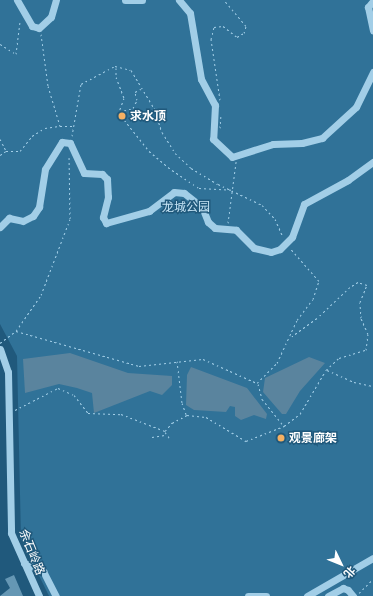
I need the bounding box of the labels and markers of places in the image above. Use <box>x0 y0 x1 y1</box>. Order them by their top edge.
place label: 求水顶 <box>130 109 166 123</box>
marker: 求水顶 <box>117 111 127 121</box>
place label: 观景廊架 <box>289 431 337 445</box>
marker: 观景廊架 <box>276 433 286 443</box>

